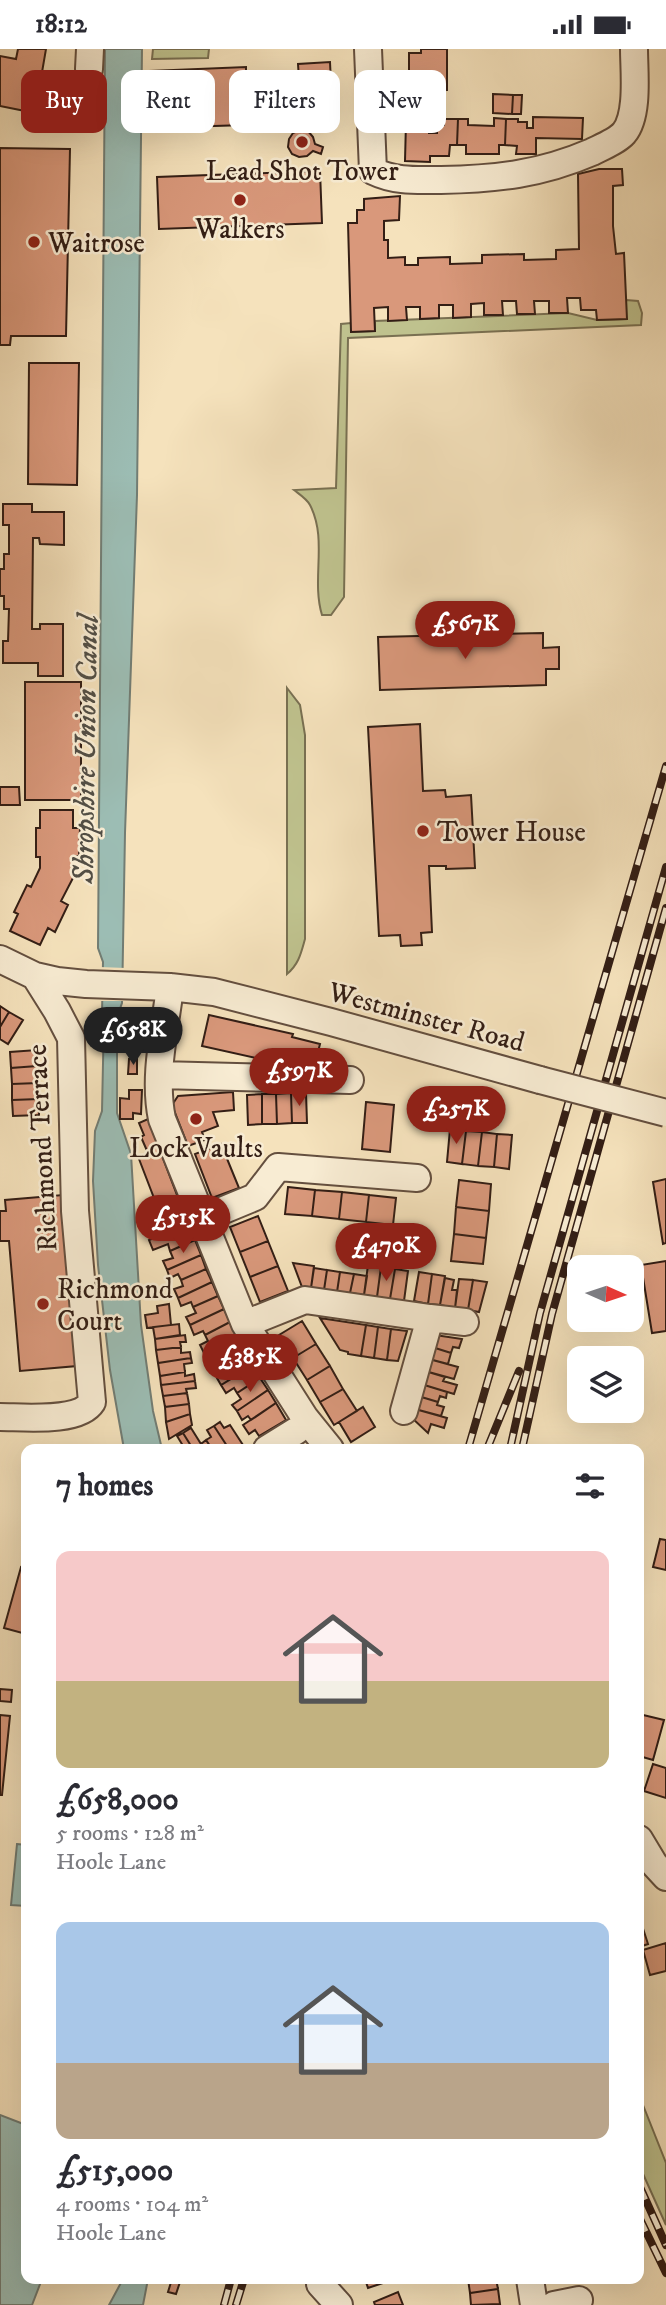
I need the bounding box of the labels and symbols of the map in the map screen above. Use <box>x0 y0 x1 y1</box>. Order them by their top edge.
marker: Lead Shot Tower <box>294 134 310 150</box>
place label: Lead Shot Tower <box>205 154 399 189</box>
marker: Walkers <box>232 192 248 208</box>
place label: Walkers <box>194 212 285 247</box>
place label: Waitrose <box>47 226 145 261</box>
marker: Waitrose <box>26 234 42 250</box>
pin: £567K <box>416 601 514 661</box>
water label: Shropshire Union Canal <box>66 611 107 885</box>
place label: Tower House <box>437 815 586 850</box>
marker: Tower House <box>415 823 431 839</box>
street label: Westminster Road <box>324 974 528 1060</box>
pin: £658K <box>84 1007 182 1067</box>
street label: Richmond Terrace <box>20 1043 65 1253</box>
pin: £597K <box>250 1049 348 1108</box>
pin: £257K <box>407 1087 505 1146</box>
marker: Lock Vaults <box>188 1111 204 1127</box>
place label: Lock Vaults <box>129 1131 263 1166</box>
pin: £515K <box>134 1195 232 1255</box>
pin: £470K <box>337 1223 435 1283</box>
north arrow <box>567 1255 644 1332</box>
place label: Richmond Court <box>57 1272 173 1339</box>
marker: Richmond Court <box>35 1296 51 1312</box>
pin: £385K <box>201 1335 299 1394</box>

